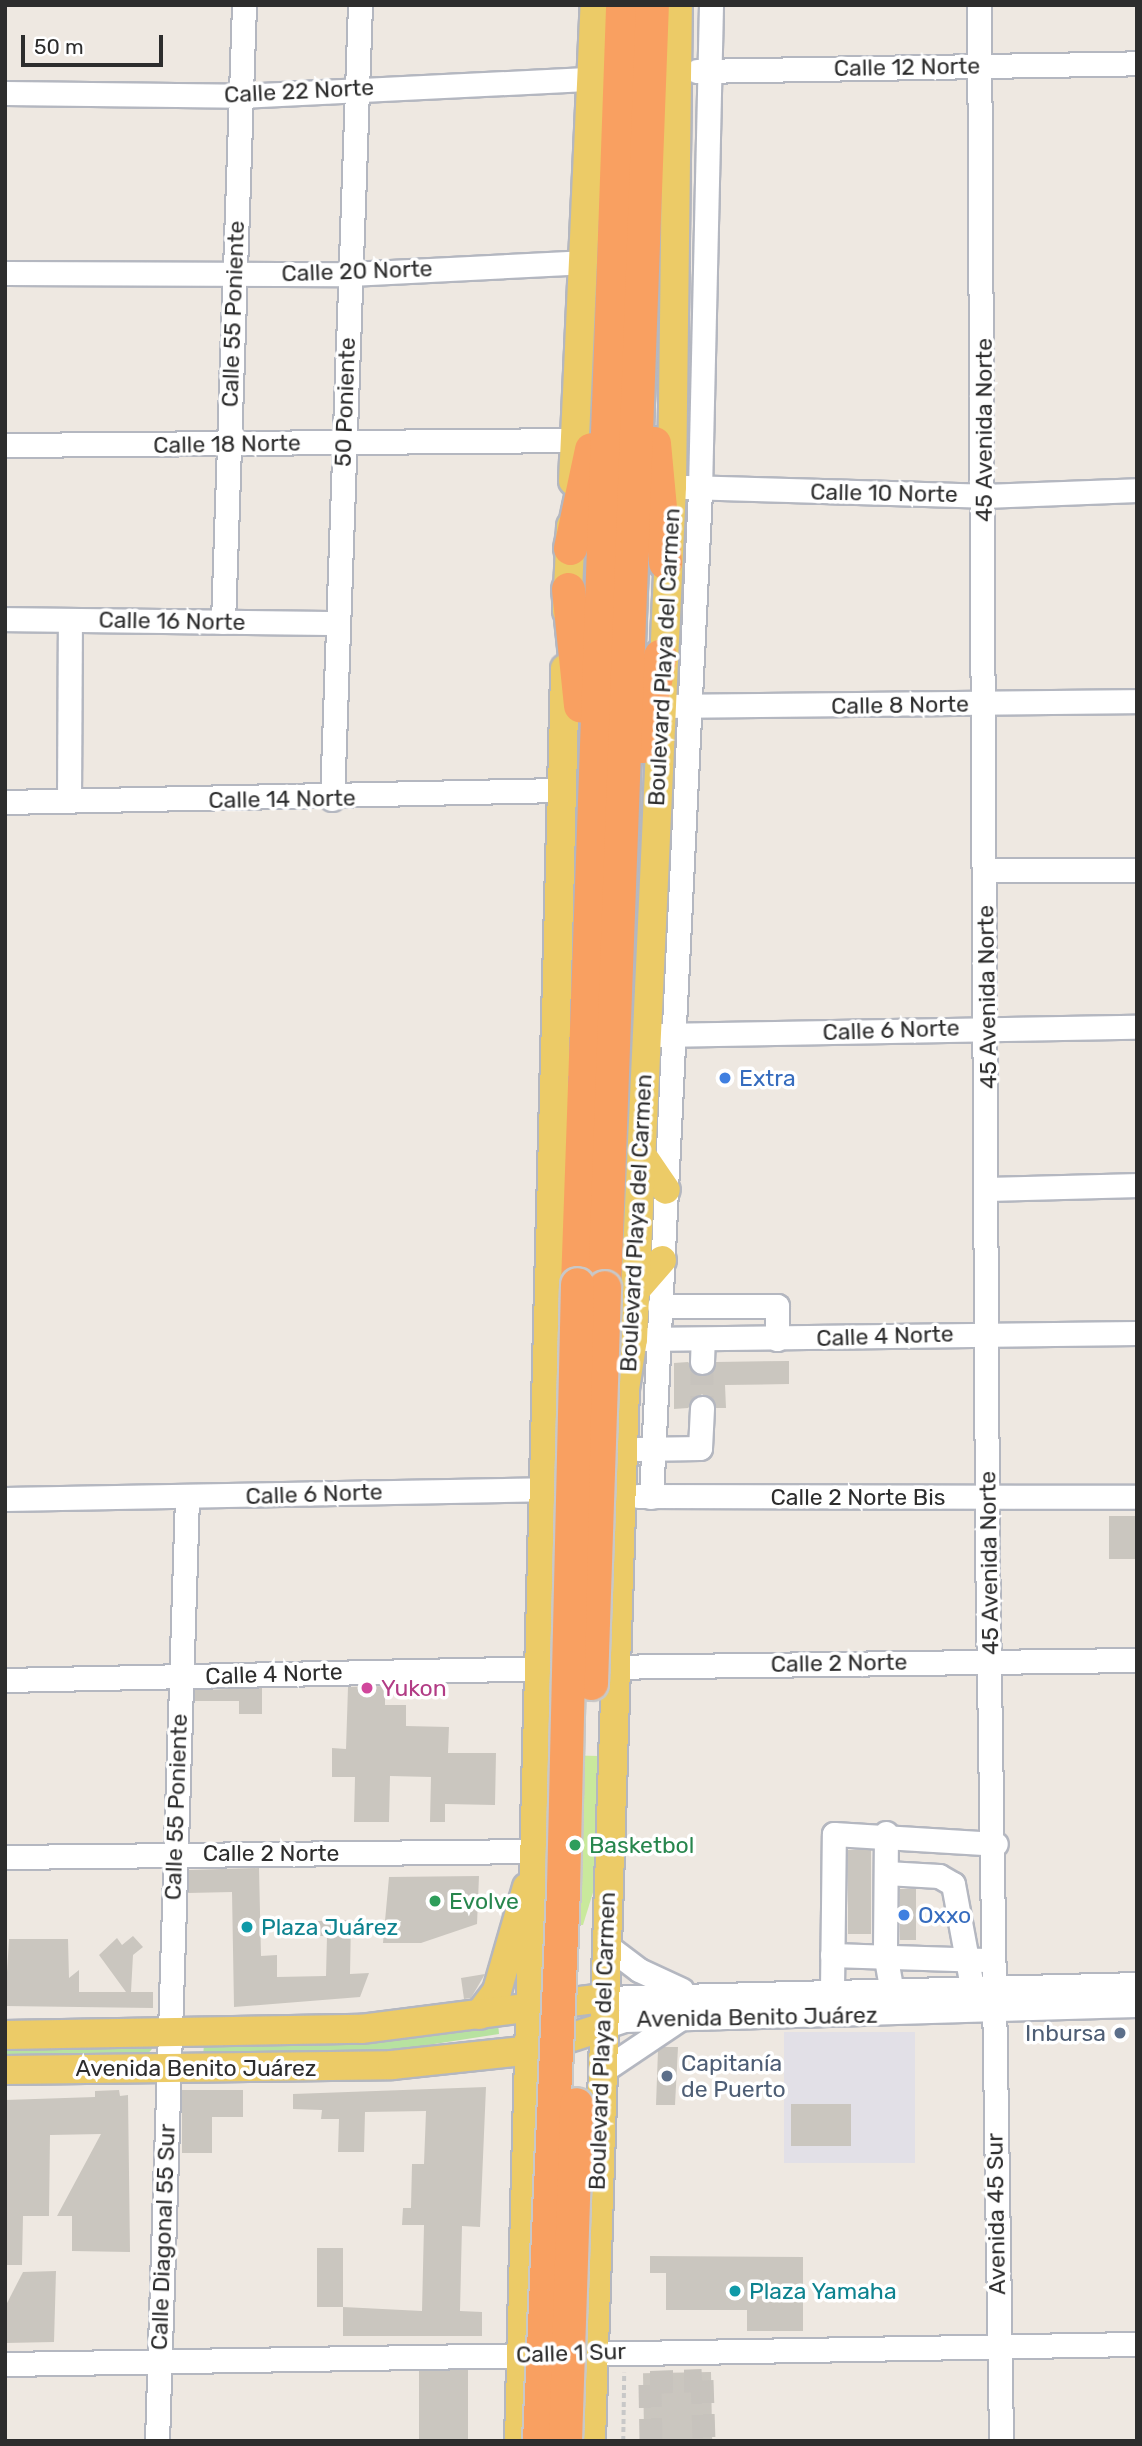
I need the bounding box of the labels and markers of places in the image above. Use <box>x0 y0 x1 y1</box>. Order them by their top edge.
place label: Extra <box>739 1064 796 1092</box>
marker: Extra <box>717 1070 733 1086</box>
place label: Yukon <box>381 1674 447 1702</box>
marker: Yukon <box>359 1680 375 1696</box>
place label: Basketbol <box>589 1831 694 1859</box>
marker: Basketbol <box>567 1837 583 1853</box>
place label: Evolve <box>449 1887 519 1915</box>
marker: Evolve <box>427 1893 443 1909</box>
place label: Oxxo <box>918 1901 971 1929</box>
marker: Oxxo <box>896 1907 912 1923</box>
place label: Plaza Juárez <box>261 1913 398 1941</box>
marker: Plaza Juárez <box>239 1919 255 1935</box>
place label: Inbursa <box>1025 2019 1106 2047</box>
marker: Inbursa <box>1112 2025 1128 2041</box>
place label: Capitanía de Puerto <box>681 2049 786 2103</box>
marker: Capitanía de Puerto <box>659 2068 675 2084</box>
place label: Plaza Yamaha <box>749 2277 897 2305</box>
marker: Plaza Yamaha <box>727 2283 743 2299</box>

